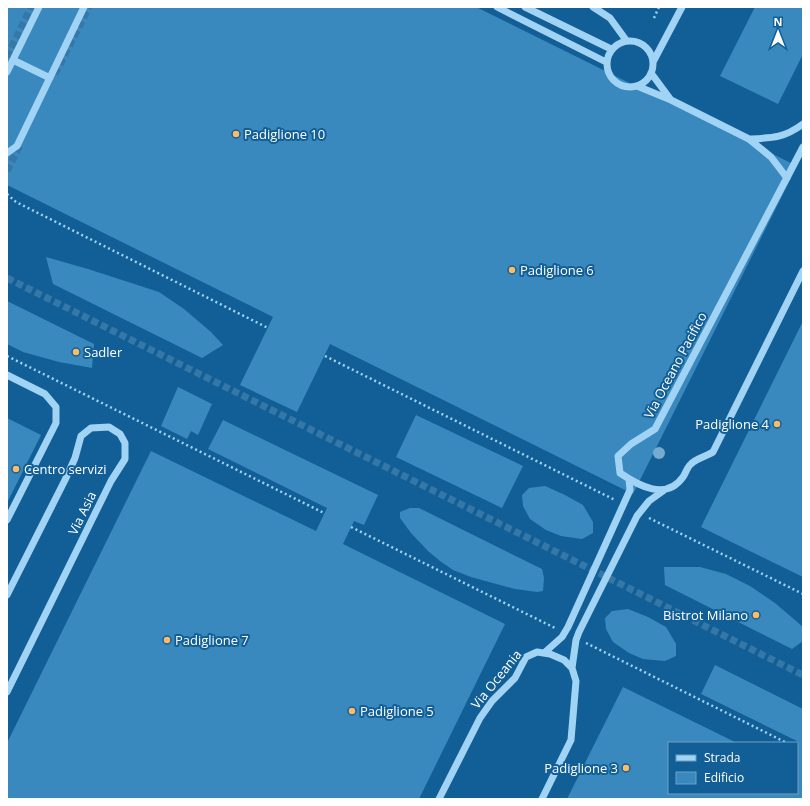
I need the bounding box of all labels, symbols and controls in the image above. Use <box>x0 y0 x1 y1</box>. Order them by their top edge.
north arrow <box>758 12 798 52</box>
text: N <box>774 14 782 29</box>
place label: Padiglione 10 <box>244 125 325 143</box>
marker: Padiglione 10 <box>231 129 241 139</box>
place label: Padiglione 6 <box>520 261 594 279</box>
marker: Padiglione 6 <box>507 265 517 275</box>
street label: Via Oceano Pacifico <box>639 309 711 421</box>
place label: Sadler <box>84 343 123 361</box>
marker: Sadler <box>71 347 81 357</box>
place label: Padiglione 4 <box>695 415 770 433</box>
marker: Padiglione 4 <box>772 419 782 429</box>
place label: Centro servizi <box>24 460 107 478</box>
marker: Centro servizi <box>11 464 21 474</box>
street label: Via Asia <box>64 488 100 538</box>
place label: Bistrot Milano <box>663 606 748 624</box>
marker: Bistrot Milano <box>751 610 761 620</box>
place label: Padiglione 7 <box>175 631 249 649</box>
marker: Padiglione 7 <box>162 635 172 645</box>
street label: Via Oceania <box>467 646 525 712</box>
place label: Padiglione 5 <box>360 702 434 720</box>
marker: Padiglione 5 <box>347 706 357 716</box>
legend <box>668 742 798 794</box>
text: Strada <box>704 749 740 766</box>
place label: Padiglione 3 <box>544 759 618 777</box>
marker: Padiglione 3 <box>621 763 631 773</box>
text: Edificio <box>704 769 744 786</box>

